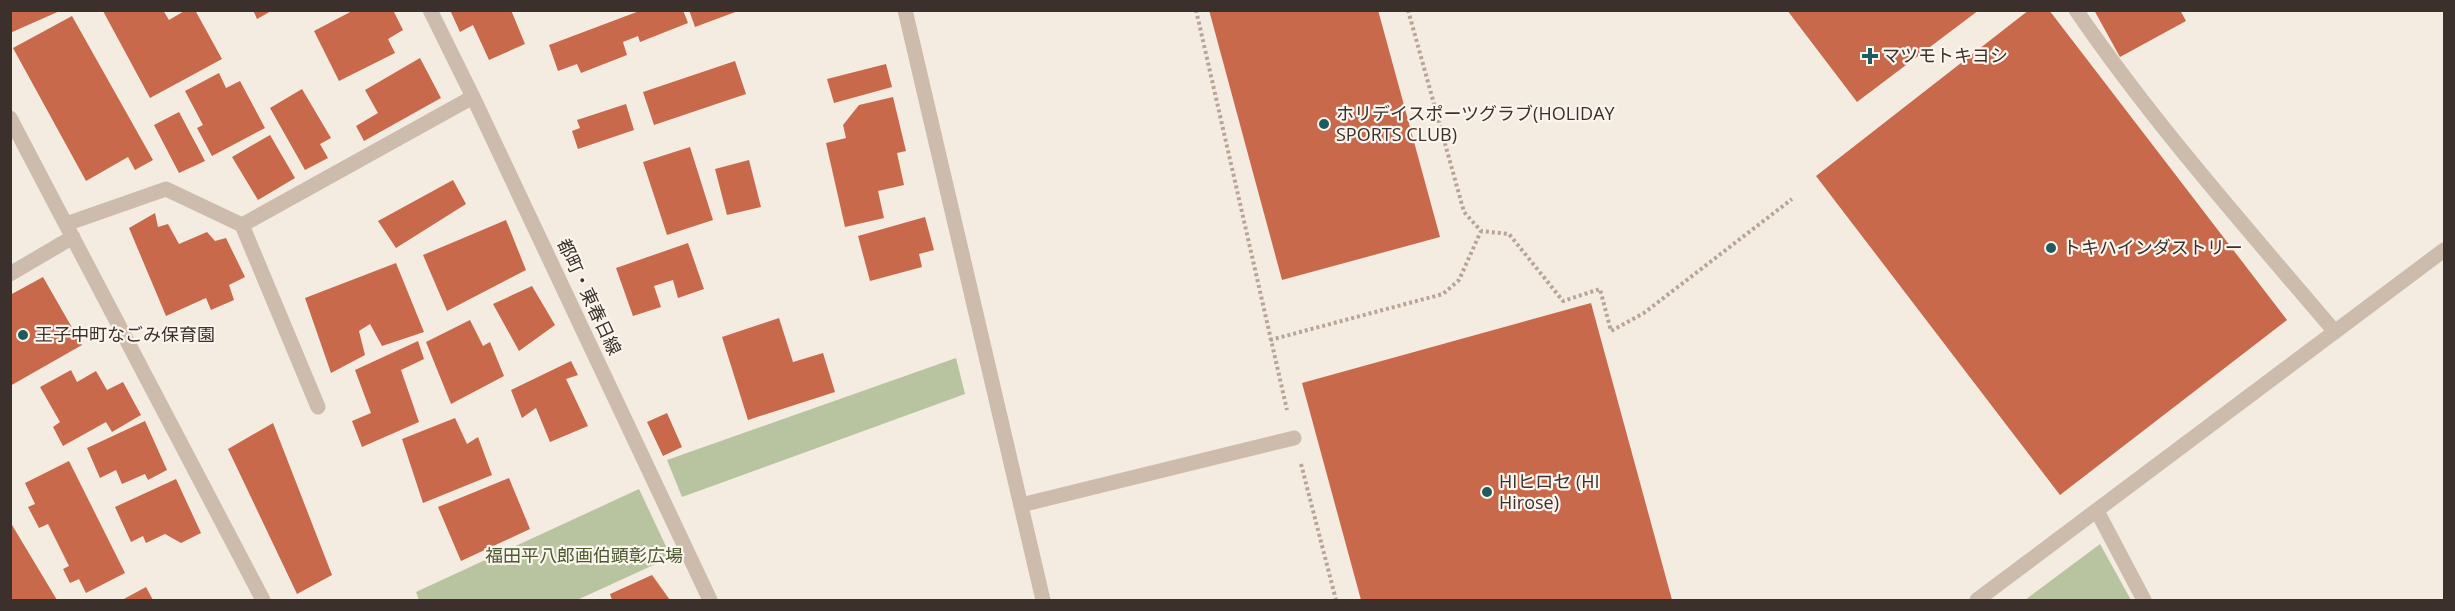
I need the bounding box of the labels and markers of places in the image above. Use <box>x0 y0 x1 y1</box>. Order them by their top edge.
place label: マツモトキヨシ <box>1882 43 2008 67</box>
marker: マツモトキヨシ <box>1863 49 1877 63</box>
place label: ホリデイスポーツグラブ(HOLIDAY SPORTS CLUB) <box>1336 101 1616 146</box>
marker: ホリデイスポーツグラブ(HOLIDAY SPORTS CLUB) <box>1317 117 1331 131</box>
place label: トキハインダストリー <box>2063 235 2243 259</box>
marker: トキハインダストリー <box>2044 241 2058 255</box>
place label: 王子中町なごみ保育園 <box>35 322 215 346</box>
marker: 王子中町なごみ保育園 <box>16 328 30 342</box>
place label: HIヒロセ (HI Hirose) <box>1499 469 1600 514</box>
marker: HIヒロセ (HI Hirose) <box>1480 485 1494 499</box>

